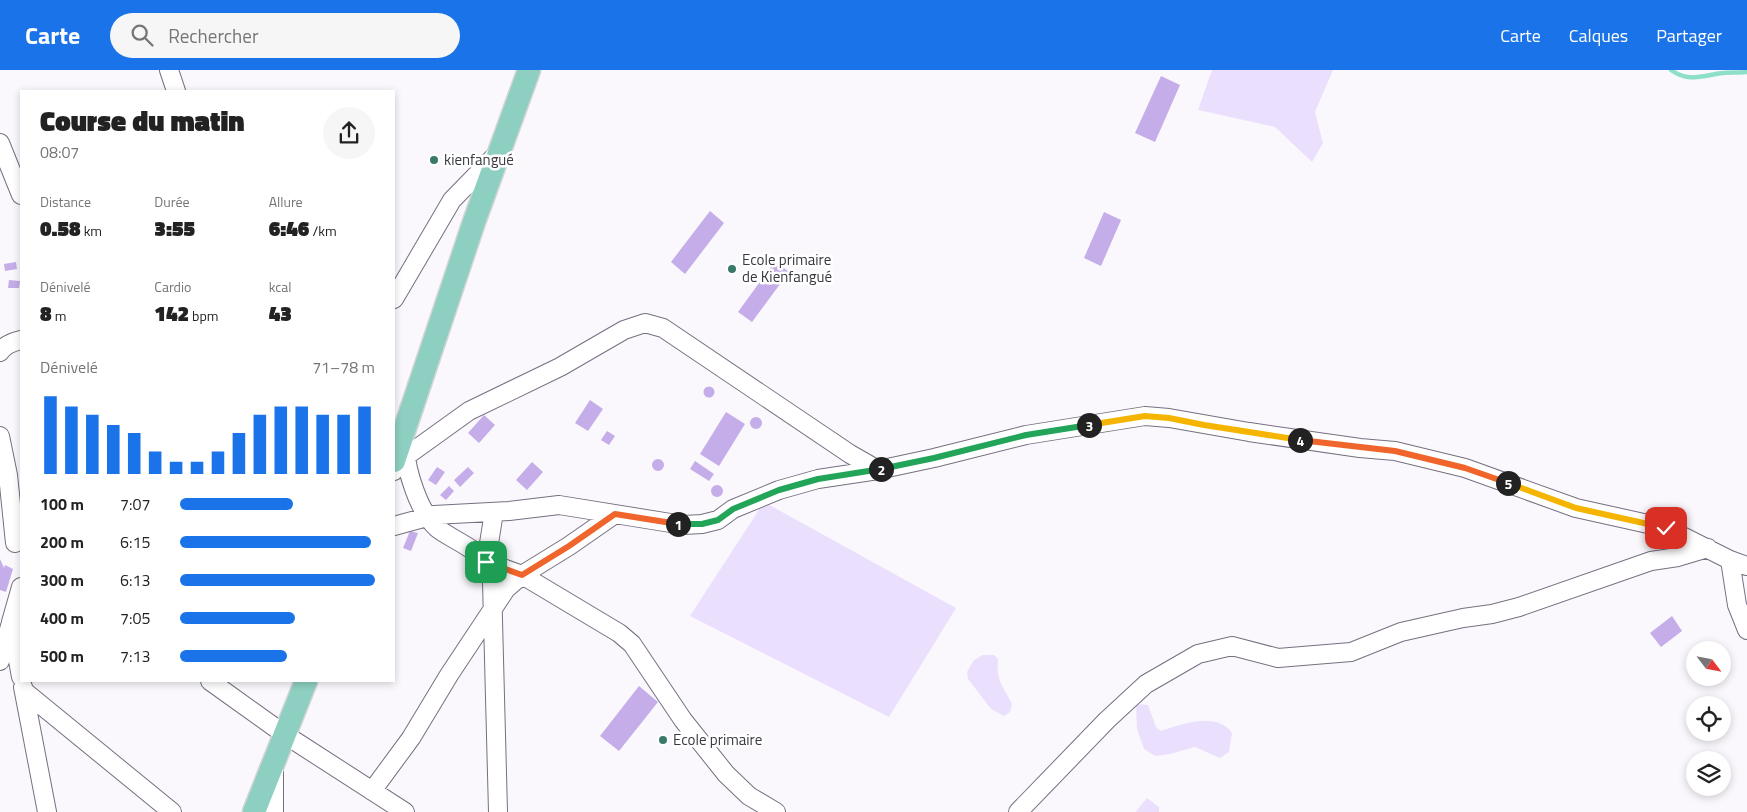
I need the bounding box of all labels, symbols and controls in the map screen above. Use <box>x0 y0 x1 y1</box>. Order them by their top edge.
search box <box>110 13 460 58</box>
text: Carte <box>25 17 80 53</box>
icon: search <box>128 21 156 49</box>
text: Rechercher <box>168 21 258 50</box>
text: Carte <box>1500 22 1541 49</box>
text: Calques <box>1569 22 1628 49</box>
text: Partager <box>1656 22 1722 49</box>
text: Course du matin <box>40 99 244 142</box>
button: share <box>323 107 375 159</box>
text: 08:07 <box>40 140 79 164</box>
place label: kienfangué <box>444 148 514 171</box>
marker: kienfangué <box>428 154 440 166</box>
text: Distance <box>40 191 91 212</box>
text: Durée <box>154 191 190 212</box>
text: Allure <box>269 191 303 212</box>
text: 0.58 <box>40 212 81 244</box>
text: 3:55 <box>154 212 195 244</box>
text: 6:46 <box>269 212 309 244</box>
text: km <box>81 220 102 241</box>
text: /km <box>309 220 337 241</box>
place label: Ecole primaire de Kienfangué <box>742 248 832 288</box>
marker: Ecole primaire de Kienfangué <box>726 263 738 275</box>
text: Dénivelé <box>40 276 91 297</box>
text: Cardio <box>154 276 191 297</box>
text: kcal <box>269 276 292 297</box>
text: 8 <box>40 297 52 329</box>
text: 142 <box>154 297 189 329</box>
text: 43 <box>269 297 292 329</box>
text: m <box>52 305 66 326</box>
text: bpm <box>189 305 219 326</box>
text: Dénivelé <box>40 355 98 379</box>
text: 71–78 m <box>312 355 375 379</box>
pin: 3 <box>1076 412 1102 438</box>
text: 3 <box>1086 415 1093 436</box>
pin: 4 <box>1288 428 1312 452</box>
text: 4 <box>1297 430 1304 451</box>
pin: 2 <box>868 456 894 482</box>
text: 2 <box>878 459 885 480</box>
pin: 5 <box>1496 470 1520 496</box>
text: 5 <box>1505 473 1512 494</box>
text: 100 m <box>40 492 84 516</box>
text: 7:07 <box>120 492 150 516</box>
pin <box>1645 507 1687 549</box>
pin: 1 <box>666 512 690 536</box>
text: 1 <box>675 514 682 535</box>
icon: check <box>1652 514 1680 542</box>
text: 200 m <box>40 530 84 554</box>
text: 6:15 <box>120 530 150 554</box>
pin <box>465 541 507 583</box>
icon: arrive <box>472 548 500 576</box>
text: 300 m <box>40 568 84 592</box>
text: 6:13 <box>120 568 150 592</box>
text: 400 m <box>40 606 84 630</box>
text: 7:05 <box>120 606 150 630</box>
north arrow <box>1686 641 1731 686</box>
map controls <box>1686 641 1731 796</box>
text: 500 m <box>40 644 84 668</box>
text: 7:13 <box>120 644 150 668</box>
button: locate <box>1686 696 1731 741</box>
place label: Ecole primaire <box>673 728 762 751</box>
marker: Ecole primaire <box>657 734 669 746</box>
button: layers <box>1686 751 1731 796</box>

